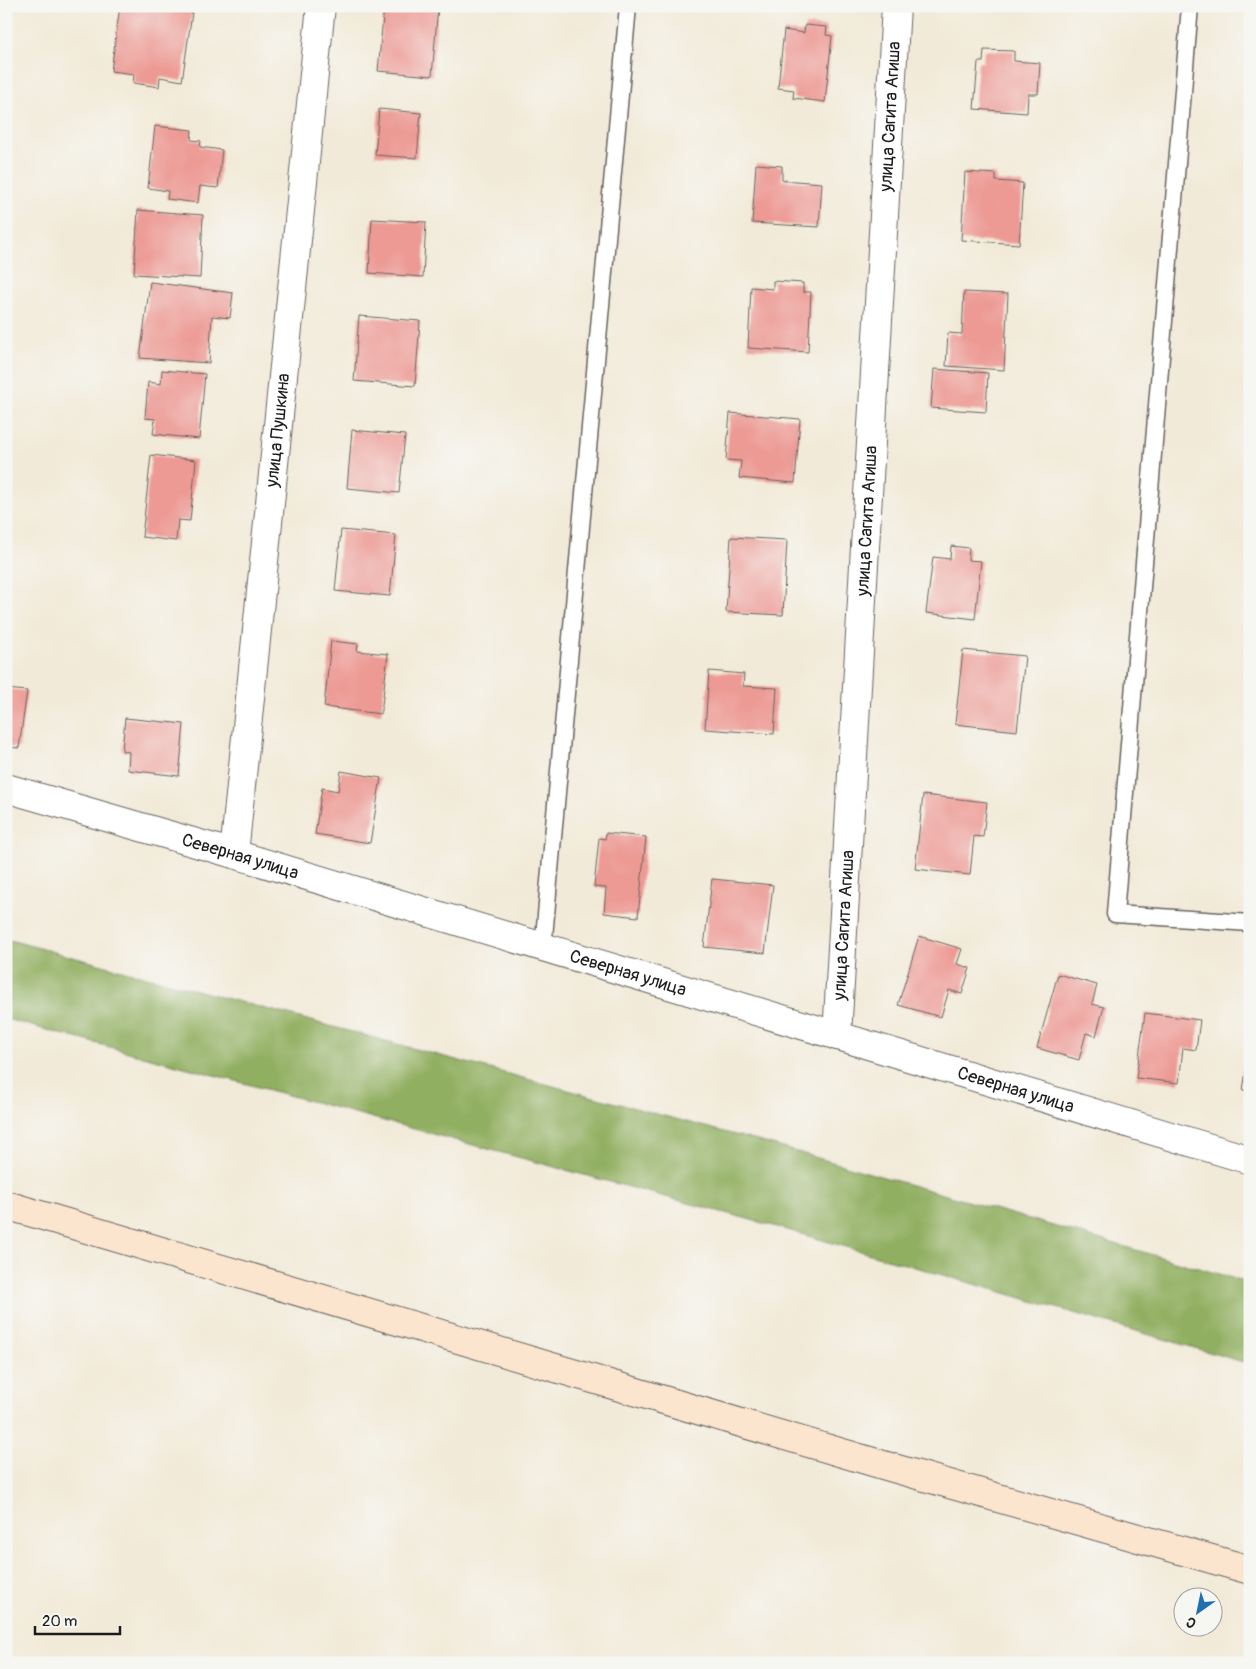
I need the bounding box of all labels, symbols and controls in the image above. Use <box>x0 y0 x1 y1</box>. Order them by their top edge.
street label: улица Сагита Агиша <box>874 41 905 193</box>
street label: улица Пушкина <box>260 372 295 489</box>
street label: улица Сагита Агиша <box>851 445 882 598</box>
street label: Северная улица <box>179 828 302 884</box>
street label: улица Сагита Агиша <box>828 849 859 1002</box>
street label: Северная улица <box>567 944 689 1001</box>
street label: Северная улица <box>955 1061 1077 1118</box>
north arrow <box>1174 1586 1224 1636</box>
scale bar <box>35 1604 120 1636</box>
text: 20 m <box>42 1612 77 1631</box>
text: С <box>1183 1613 1199 1632</box>

